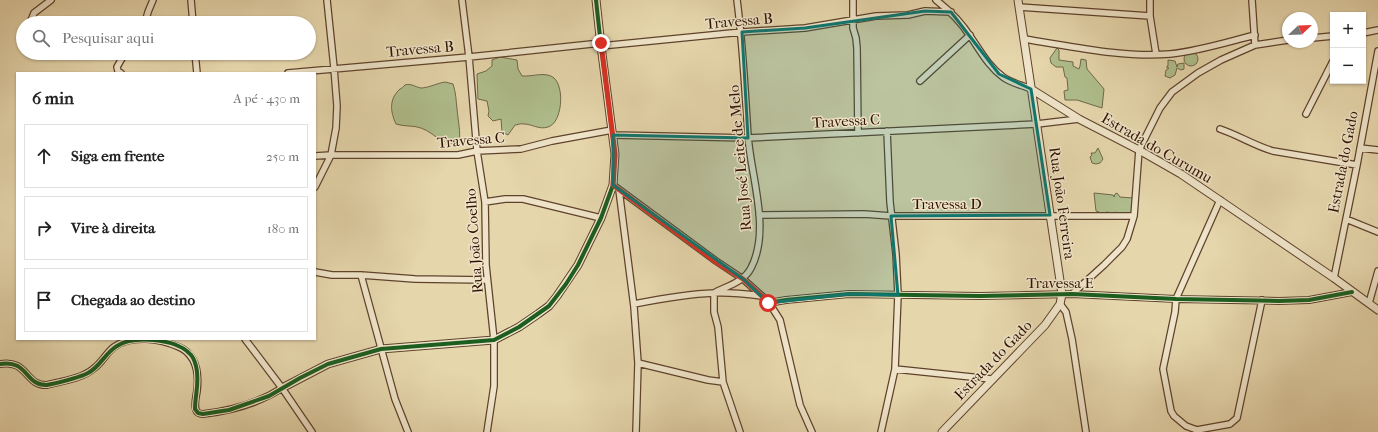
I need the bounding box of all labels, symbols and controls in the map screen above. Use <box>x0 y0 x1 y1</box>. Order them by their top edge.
street label: Travessa B <box>704 9 774 33</box>
north arrow <box>1282 12 1318 48</box>
map controls <box>1330 12 1366 84</box>
button: + <box>1330 12 1366 48</box>
search box <box>16 16 316 60</box>
icon: search <box>30 27 52 49</box>
text: Pesquisar aqui <box>62 29 154 47</box>
route end <box>592 34 610 52</box>
street label: Travessa B <box>385 37 455 61</box>
button: − <box>1330 48 1366 84</box>
street label: Rua José Leite de Melo <box>725 84 755 232</box>
text: 6 min <box>32 88 74 108</box>
text: A pé · 430 m <box>233 91 300 106</box>
street label: Estrada do Curumu <box>1098 109 1216 187</box>
street label: Estrada do Gado <box>1324 109 1362 215</box>
street label: Travessa C <box>812 110 880 132</box>
street label: Travessa C <box>436 128 506 152</box>
icon: ahead <box>33 145 55 167</box>
street label: Rua João Ferreira <box>1045 146 1079 261</box>
text: Siga em frente <box>71 147 164 165</box>
text: 250 m <box>266 149 299 164</box>
street label: Rua João Coelho <box>461 188 487 294</box>
street label: Travessa D <box>912 195 982 213</box>
icon: right <box>33 217 55 239</box>
text: Vire à direita <box>71 219 155 237</box>
text: 180 m <box>267 221 299 236</box>
street label: Travessa E <box>1026 274 1094 292</box>
icon: arrive <box>33 289 55 311</box>
text: Chegada ao destino <box>71 291 195 309</box>
route start <box>759 294 777 312</box>
street label: Estrada do Gado <box>950 316 1036 404</box>

